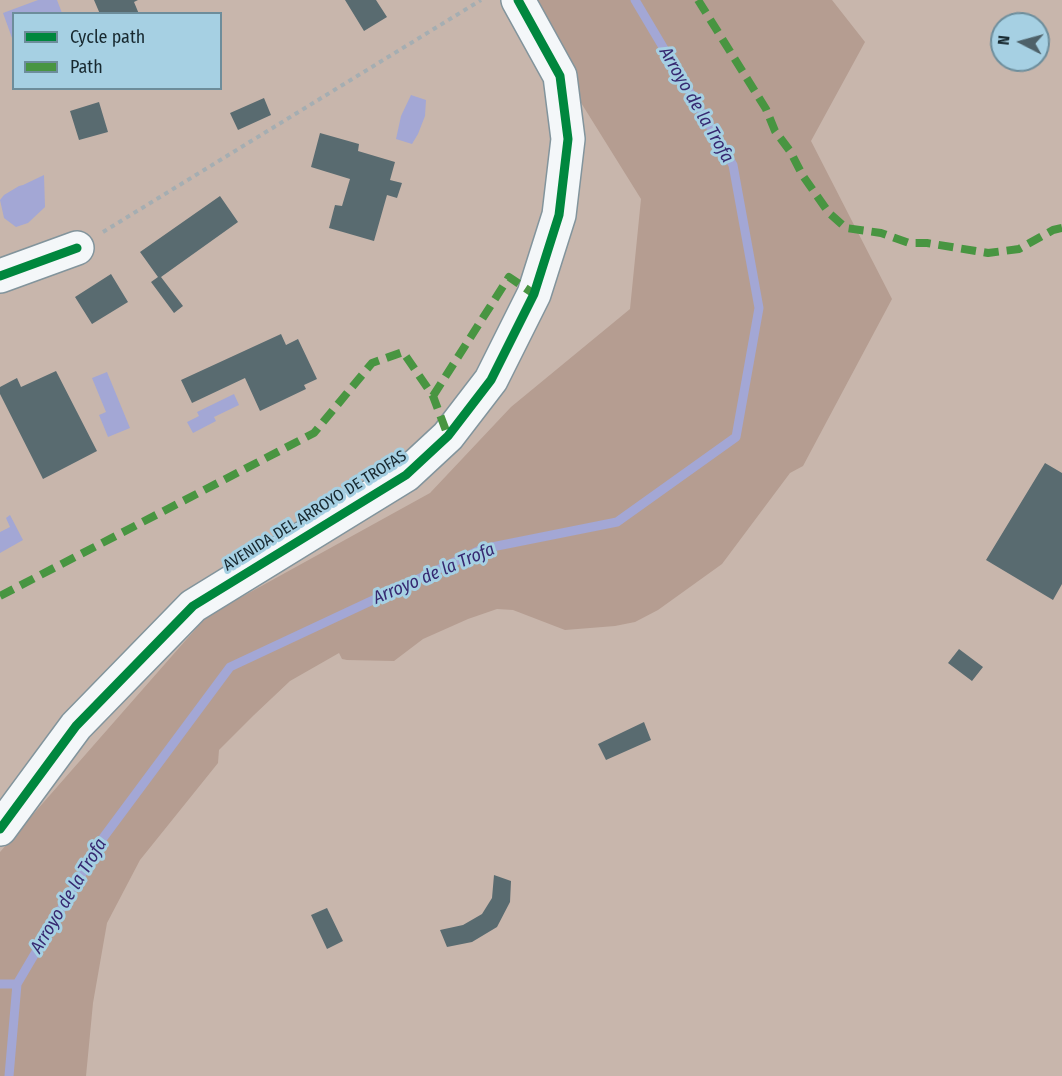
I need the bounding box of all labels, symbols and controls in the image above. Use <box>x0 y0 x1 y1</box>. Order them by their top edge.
legend <box>12 12 222 90</box>
north arrow <box>990 12 1050 72</box>
text: Cycle path <box>70 26 145 48</box>
text: N <box>994 35 1014 46</box>
water label: Arroyo de la Trofa <box>654 43 738 167</box>
text: Path <box>70 56 103 78</box>
street label: AVENIDA DEL ARROYO DE TROFAS <box>220 447 410 575</box>
water label: Arroyo de la Trofa <box>370 539 498 609</box>
water label: Arroyo de la Trofa <box>26 835 112 957</box>

